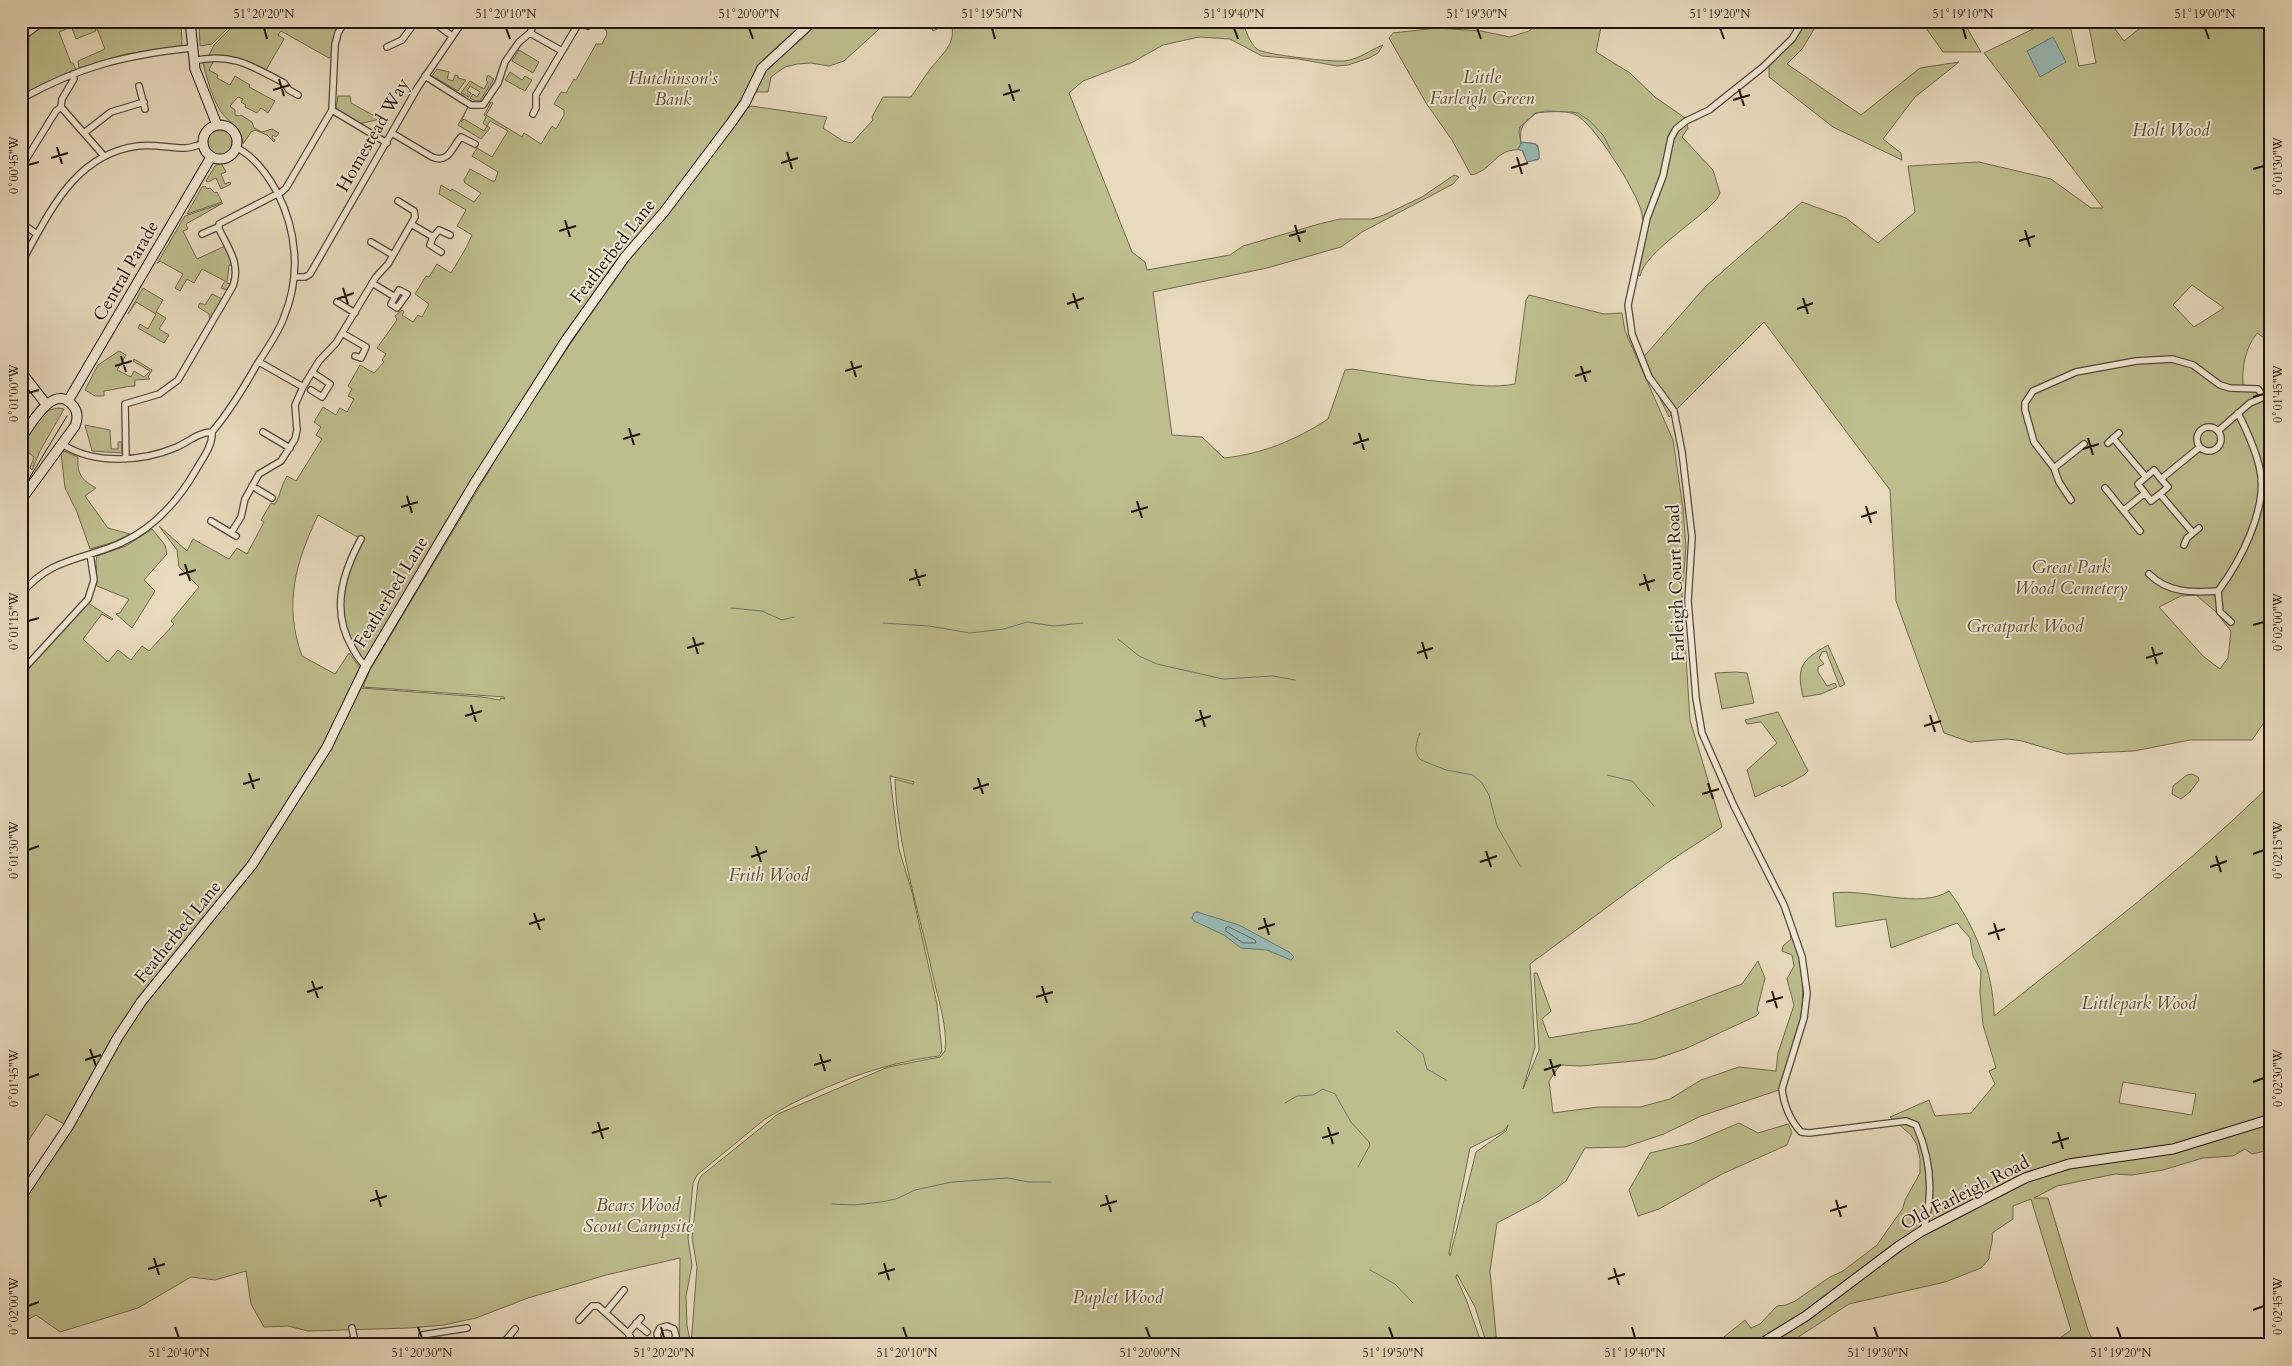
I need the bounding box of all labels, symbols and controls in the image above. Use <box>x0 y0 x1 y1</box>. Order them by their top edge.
text: 51°20'20"N <box>234 6 295 22</box>
text: 51°20'10"N <box>476 6 537 22</box>
text: 51°20'00"N <box>719 6 780 22</box>
text: 51°19'50"N <box>962 6 1023 22</box>
text: 51°19'40"N <box>1204 6 1265 22</box>
text: 51°19'30"N <box>1447 6 1508 22</box>
text: 51°19'20"N <box>1690 6 1751 22</box>
text: 51°19'10"N <box>1933 6 1994 22</box>
text: 51°19'00"N <box>2175 6 2236 22</box>
park label: Little Farleigh Green <box>1430 65 1534 111</box>
park label: Hutchinson's Bank <box>628 66 718 112</box>
street label: Homestead Way <box>330 73 416 196</box>
park label: Holt Wood <box>2132 118 2211 143</box>
text: 0°00'45"W <box>6 135 22 194</box>
text: 0°01'30"W <box>2270 136 2286 195</box>
street label: Featherbed Lane <box>564 194 662 308</box>
street label: Central Parade <box>87 216 165 326</box>
text: 0°01'00"W <box>6 363 22 422</box>
text: 0°01'45"W <box>2270 364 2286 423</box>
street label: Farleigh Court Road <box>1661 504 1691 662</box>
street label: Featherbed Lane <box>348 532 434 652</box>
park label: Great Park Wood Cemetery <box>2014 555 2128 601</box>
text: 0°01'15"W <box>6 591 22 650</box>
text: 0°02'00"W <box>2270 592 2286 651</box>
park label: Greatpark Wood <box>1967 614 2085 639</box>
text: 0°01'30"W <box>6 820 22 879</box>
text: 0°02'15"W <box>2270 820 2286 879</box>
park label: Frith Wood <box>729 863 811 888</box>
street label: Featherbed Lane <box>129 875 227 989</box>
park label: Littlepark Wood <box>2082 991 2198 1016</box>
text: 0°01'45"W <box>6 1048 22 1107</box>
text: 0°02'30"W <box>2270 1048 2286 1107</box>
street label: Old Farleigh Road <box>1896 1150 2034 1236</box>
park label: Bears Wood Scout Campsite <box>583 1193 694 1239</box>
text: 0°02'00"W <box>6 1276 22 1335</box>
text: 0°02'45"W <box>2270 1276 2286 1335</box>
park label: Puplet Wood <box>1073 1285 1165 1310</box>
text: 51°20'40"N <box>149 1345 210 1361</box>
text: 51°20'30"N <box>392 1345 453 1361</box>
text: 51°20'20"N <box>634 1345 695 1361</box>
text: 51°20'10"N <box>877 1345 938 1361</box>
text: 51°20'00"N <box>1120 1345 1181 1361</box>
text: 51°19'50"N <box>1363 1345 1424 1361</box>
text: 51°19'40"N <box>1605 1345 1666 1361</box>
text: 51°19'30"N <box>1848 1345 1909 1361</box>
text: 51°19'20"N <box>2091 1345 2152 1361</box>

